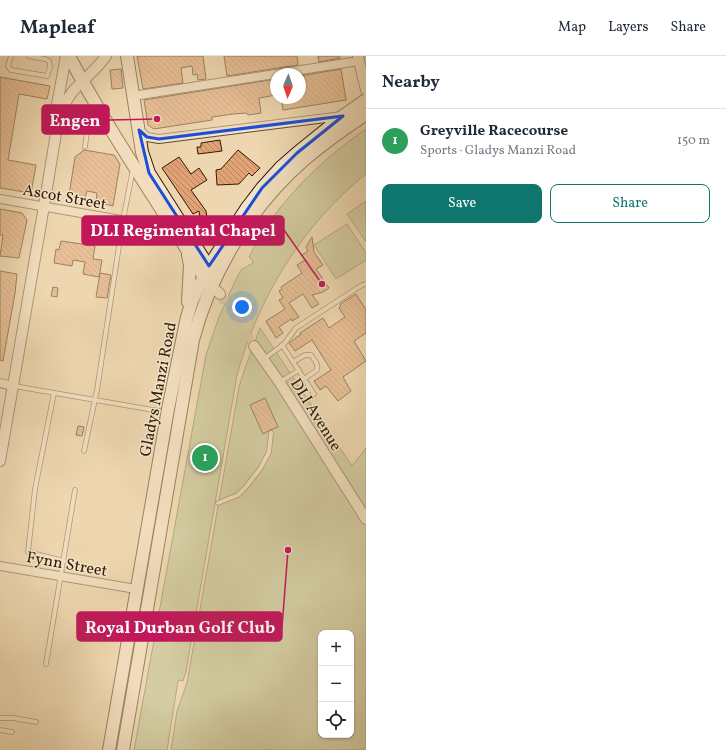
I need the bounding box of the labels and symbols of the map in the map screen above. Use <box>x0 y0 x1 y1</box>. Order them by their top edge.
north arrow <box>270 68 306 104</box>
callout: Engen <box>42 105 109 134</box>
text: Engen <box>49 110 101 133</box>
street label: Ascot Street <box>21 180 109 216</box>
callout: DLI Regimental Chapel <box>82 216 284 245</box>
text: DLI Regimental Chapel <box>90 220 276 243</box>
your location <box>232 297 252 317</box>
street label: Gladys Manzi Road <box>135 320 183 459</box>
street label: DLI Avenue <box>284 375 346 456</box>
pin: 1 <box>192 443 218 473</box>
street label: Fynn Street <box>24 547 109 583</box>
callout: Royal Durban Golf Club <box>77 612 282 641</box>
text: Royal Durban Golf Club <box>85 617 275 640</box>

